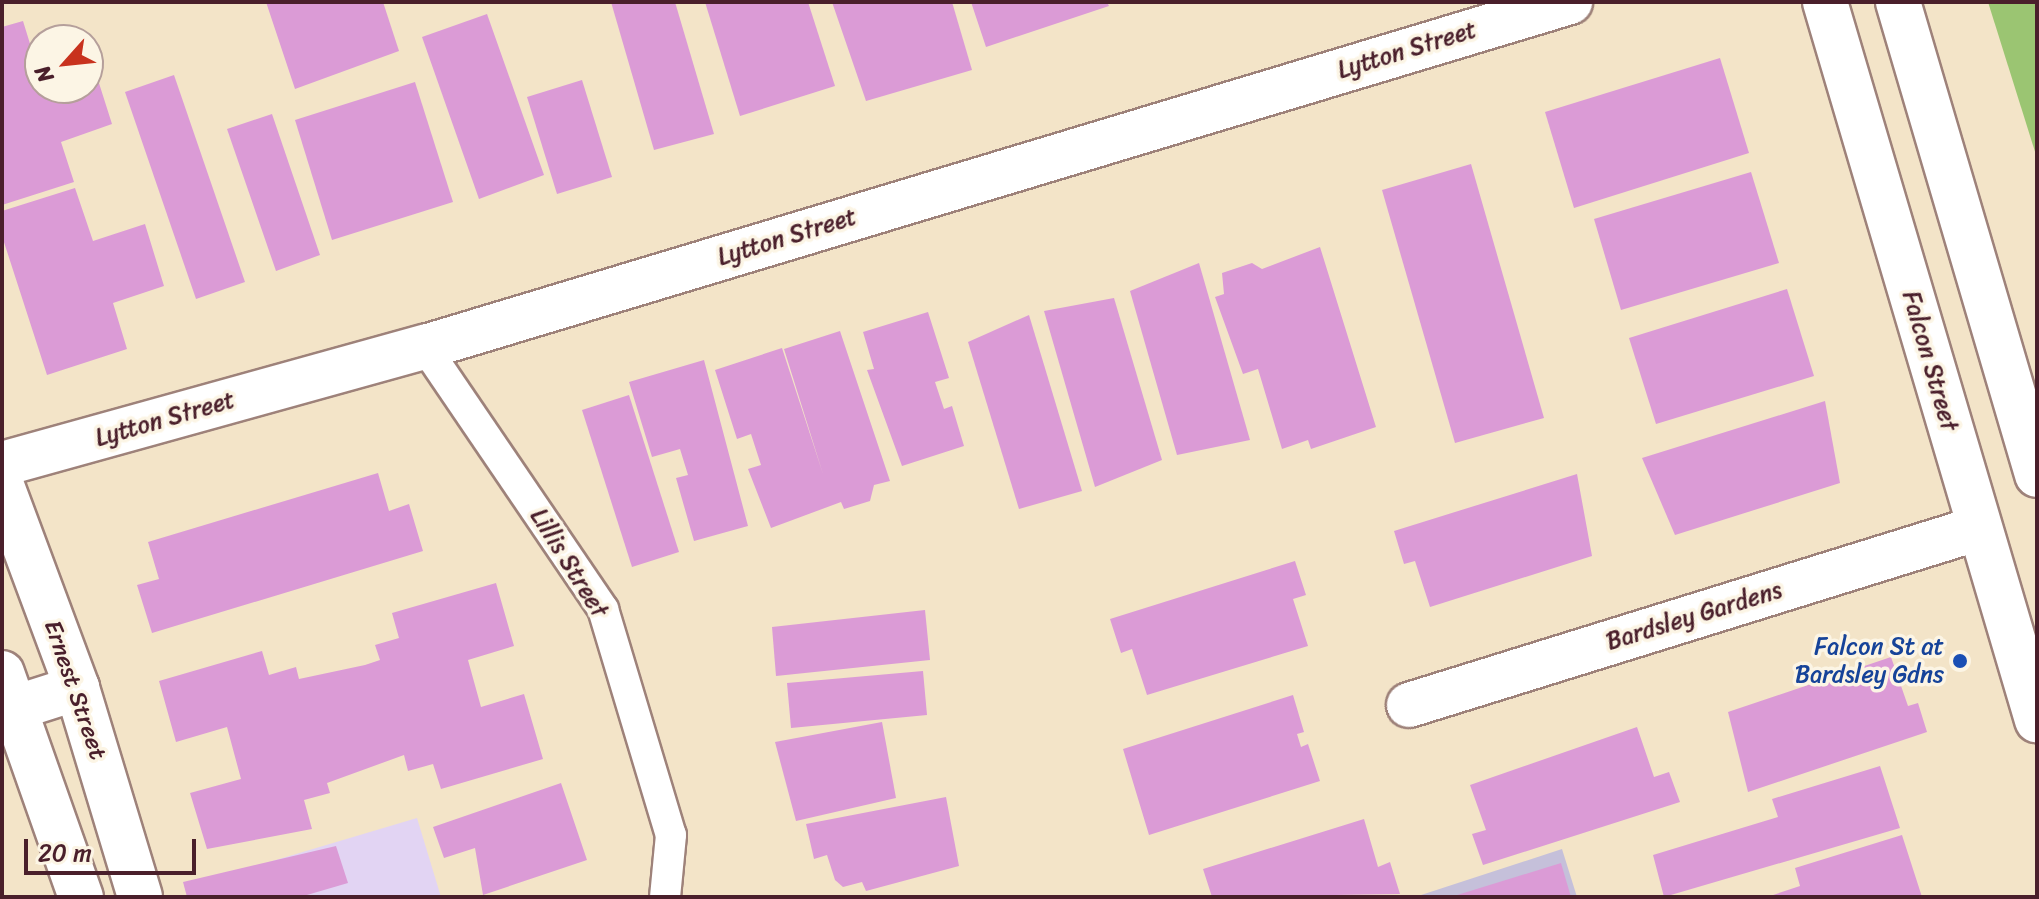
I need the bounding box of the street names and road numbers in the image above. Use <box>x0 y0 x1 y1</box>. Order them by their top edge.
street label: Lytton Street <box>1334 15 1480 85</box>
street label: Lytton Street <box>714 202 860 272</box>
street label: Falcon Street <box>1896 287 1964 435</box>
street label: Lytton Street <box>92 385 238 453</box>
street label: Lillis Street <box>524 503 614 623</box>
street label: Bardsley Gardens <box>1602 575 1786 657</box>
street label: Ernest Street <box>38 617 112 763</box>

